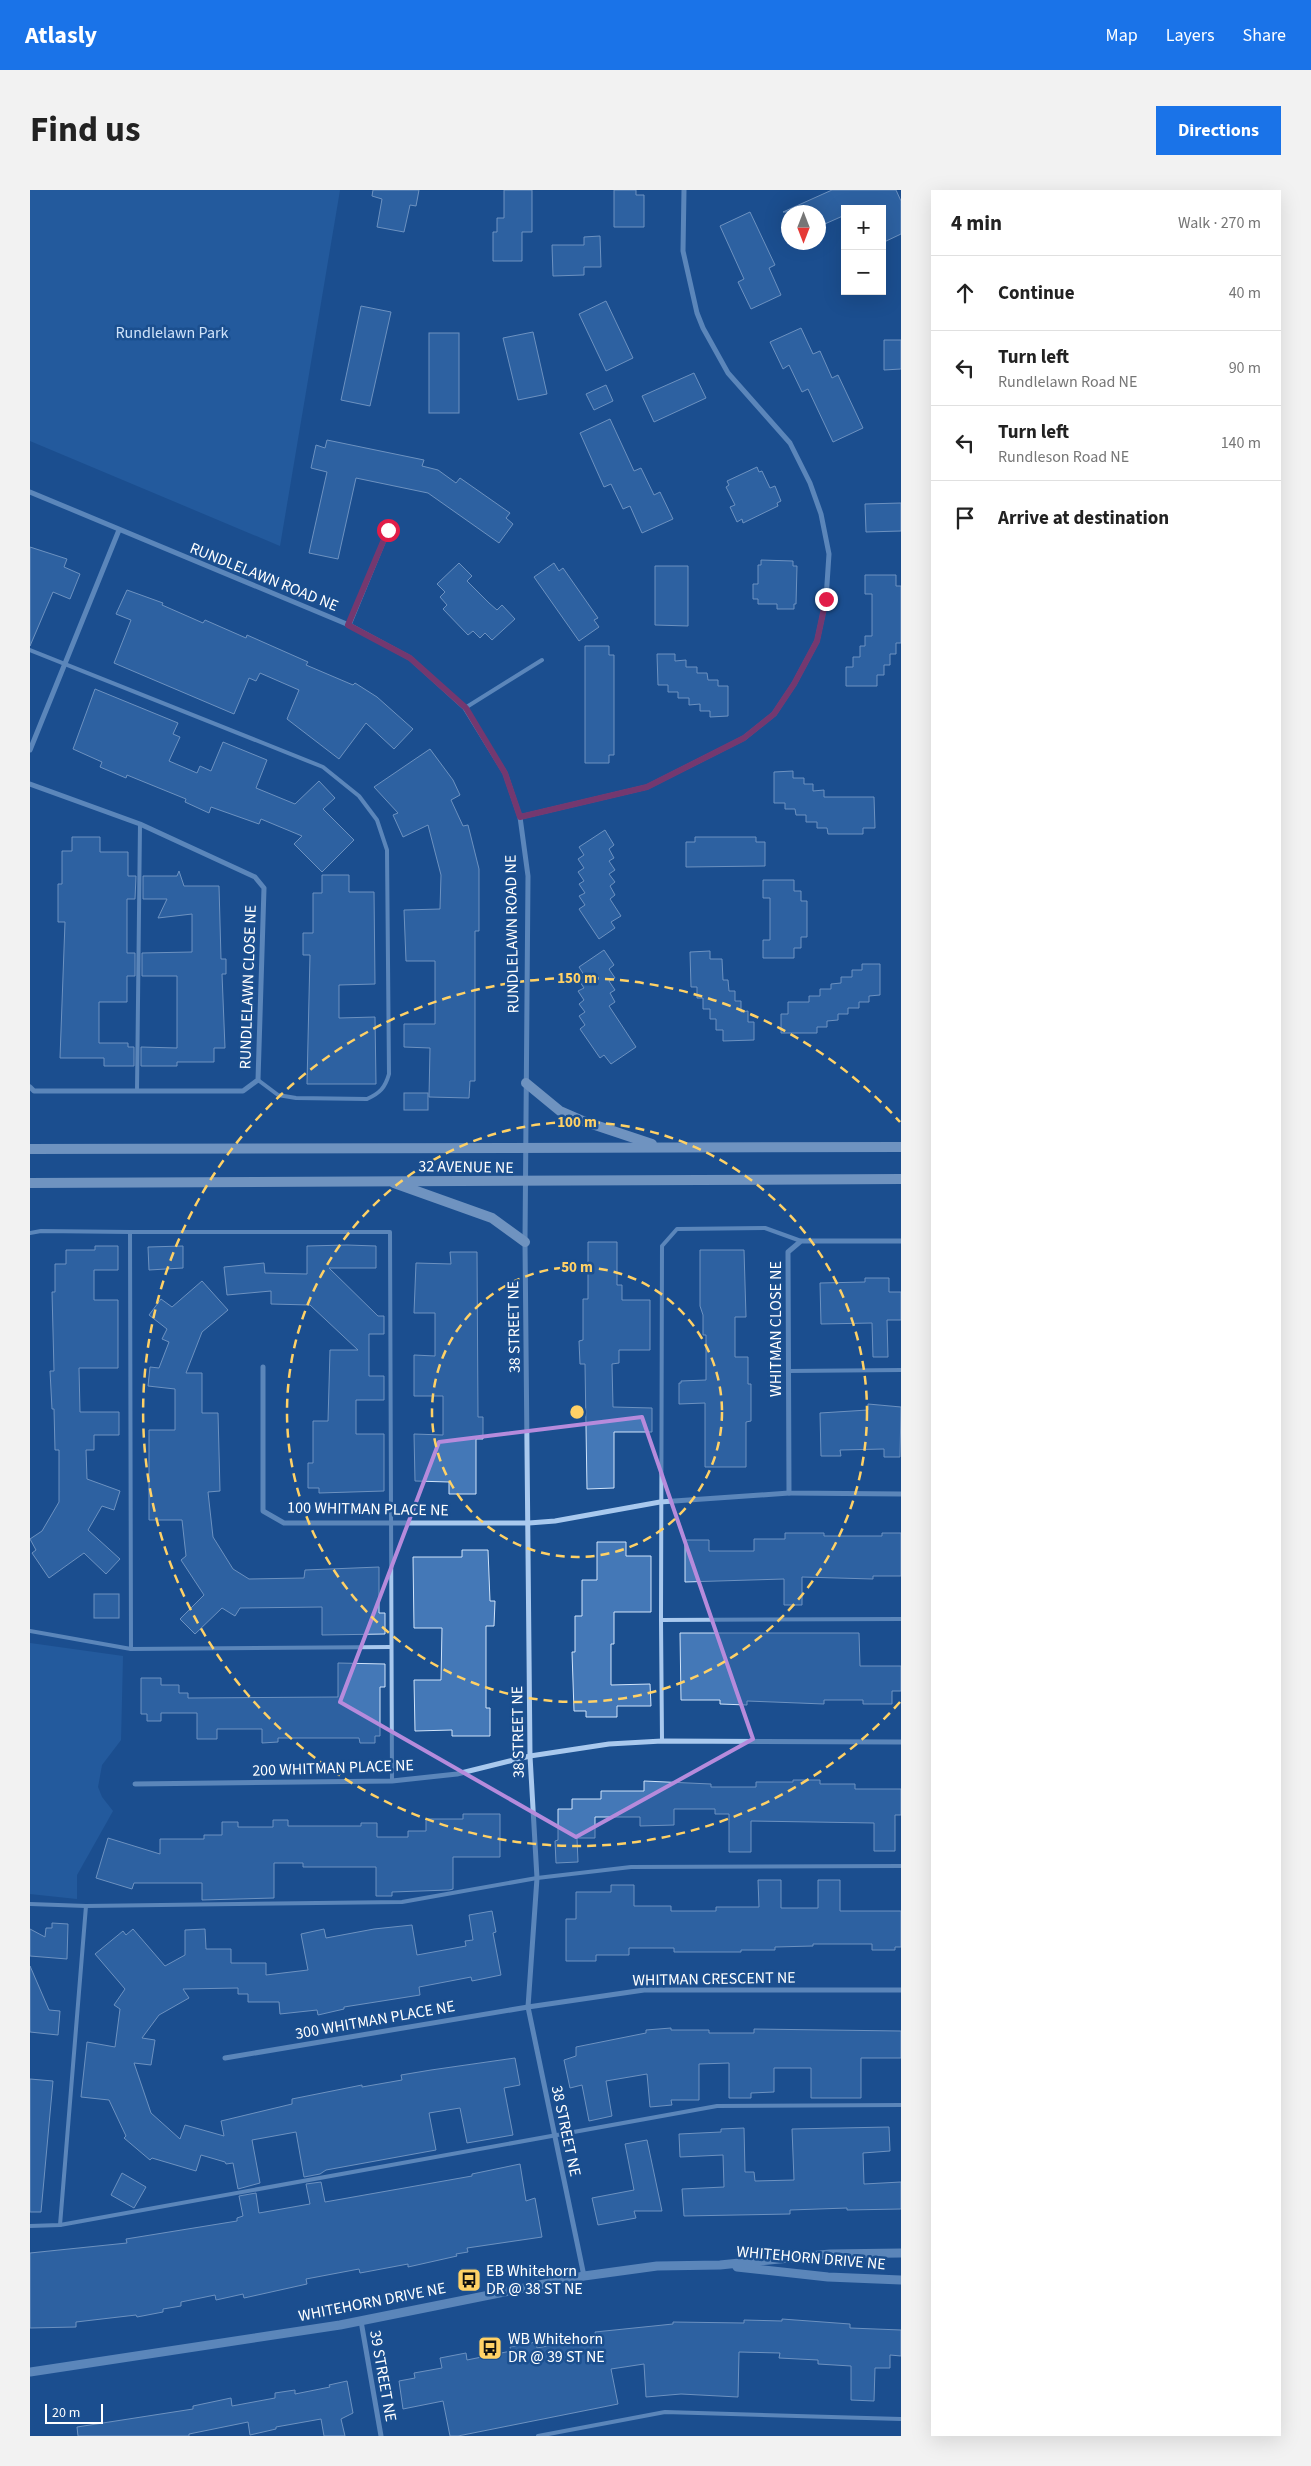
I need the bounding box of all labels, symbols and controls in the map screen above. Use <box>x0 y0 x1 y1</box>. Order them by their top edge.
text: Atlasly <box>25 18 97 53</box>
text: Map <box>1106 23 1138 48</box>
text: Layers <box>1166 23 1215 48</box>
text: Share <box>1243 23 1286 48</box>
text: Find us <box>30 105 140 155</box>
button: Directions <box>1156 106 1281 155</box>
north arrow <box>781 205 826 250</box>
map controls <box>841 205 886 295</box>
button: + <box>841 205 886 250</box>
text: 4 min <box>951 208 1002 238</box>
text: Walk · 270 m <box>1178 212 1261 234</box>
button: − <box>841 250 886 295</box>
icon: ahead <box>951 279 979 307</box>
text: Continue <box>998 280 1075 307</box>
text: 40 m <box>1229 282 1261 304</box>
park label: Rundlelawn Park <box>116 322 229 344</box>
text: Turn left <box>998 344 1069 371</box>
icon: left <box>951 354 979 382</box>
text: 90 m <box>1229 357 1261 379</box>
text: Rundlelawn Road NE <box>998 371 1137 393</box>
text: Turn left <box>998 419 1069 446</box>
icon: left <box>951 429 979 457</box>
text: 140 m <box>1221 432 1261 454</box>
text: Rundleson Road NE <box>998 446 1129 468</box>
icon: arrive <box>951 504 979 532</box>
text: Arrive at destination <box>998 505 1169 532</box>
route start <box>377 519 400 542</box>
street label: RUNDLELAWN ROAD NE <box>186 537 342 617</box>
route end <box>815 588 838 611</box>
street label: RUNDLELAWN ROAD NE <box>500 855 524 1013</box>
street label: RUNDLELAWN CLOSE NE <box>234 904 262 1070</box>
text: 150 m <box>557 968 597 989</box>
text: 100 m <box>557 1112 597 1133</box>
street label: 32 AVENUE NE <box>418 1155 514 1179</box>
text: 50 m <box>561 1257 593 1278</box>
street label: WHITMAN CLOSE NE <box>765 1261 787 1397</box>
street label: 38 STREET NE <box>502 1281 526 1373</box>
centre of rings <box>568 1403 586 1421</box>
street label: 100 WHITMAN PLACE NE <box>287 1497 449 1521</box>
street label: 38 STREET NE <box>506 1686 530 1778</box>
street label: 200 WHITMAN PLACE NE <box>252 1754 414 1782</box>
street label: WHITMAN CRESCENT NE <box>632 1967 796 1991</box>
street label: 300 WHITMAN PLACE NE <box>293 1995 457 2045</box>
street label: 38 STREET NE <box>546 2084 586 2178</box>
street label: WHITEHORN DRIVE NE <box>735 2241 887 2275</box>
place label: EB Whitehorn DR @ 38 ST NE <box>486 2260 583 2300</box>
bus stop icon: EB Whitehorn DR @ 38 ST NE <box>456 2267 482 2293</box>
street label: WHITEHORN DRIVE NE <box>296 2277 448 2327</box>
place label: WB Whitehorn DR @ 39 ST NE <box>508 2328 605 2368</box>
street label: 39 STREET NE <box>364 2329 402 2423</box>
bus stop icon: WB Whitehorn DR @ 39 ST NE <box>477 2335 503 2361</box>
scale bar <box>45 2401 102 2424</box>
text: 20 m <box>52 2403 80 2423</box>

